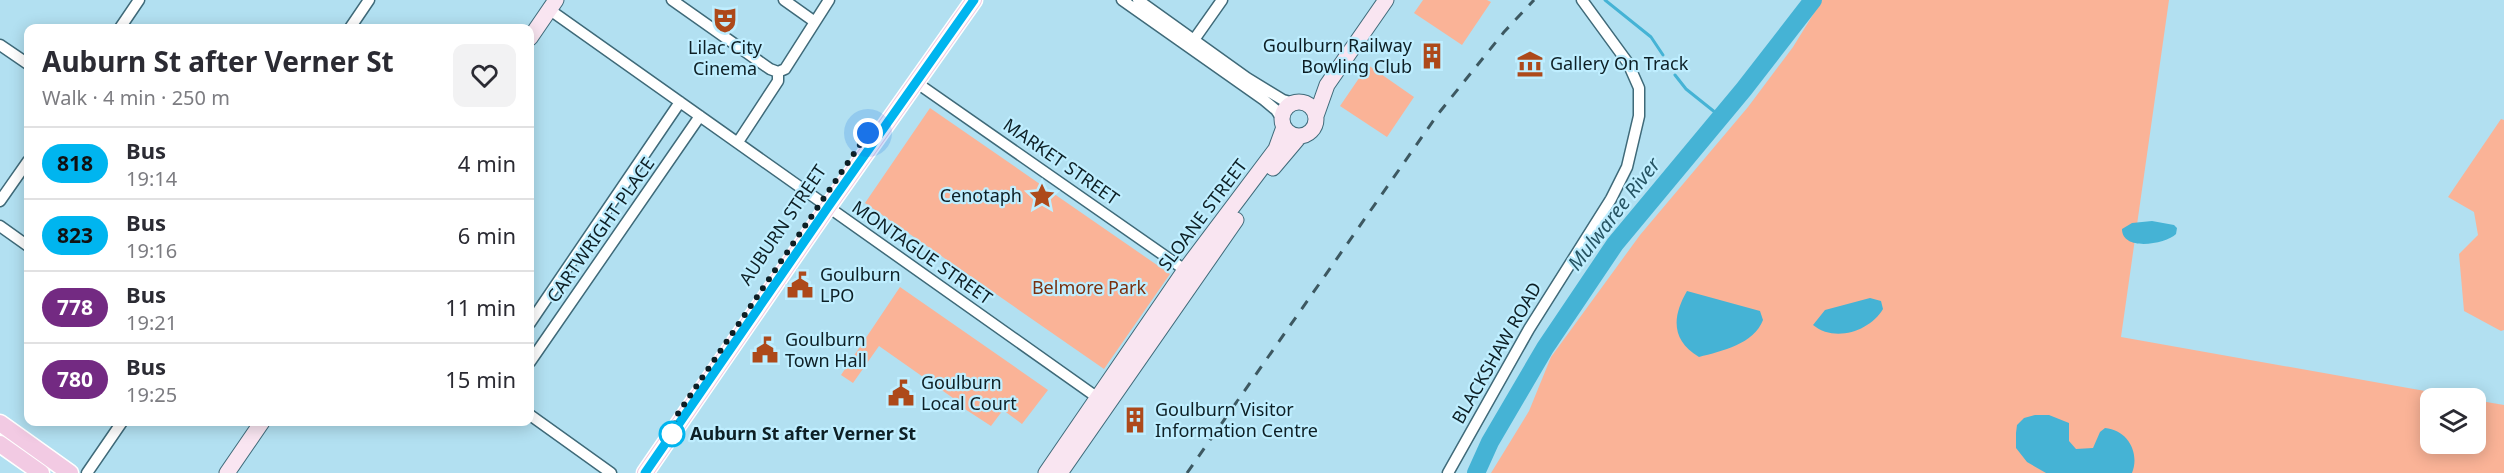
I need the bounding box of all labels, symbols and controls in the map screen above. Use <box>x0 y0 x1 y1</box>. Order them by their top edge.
theatre icon: Lilac City Cinema <box>710 5 740 35</box>
place label: Goulburn Railway Bowling Club <box>1263 33 1413 78</box>
place label: Lilac City Cinema <box>688 35 763 80</box>
building icon: Goulburn Railway Bowling Club <box>1417 41 1447 71</box>
text: Auburn St after Verner St <box>42 42 394 80</box>
button: heart <box>453 44 516 107</box>
museum icon: Gallery On Track <box>1515 49 1545 79</box>
place label: Gallery On Track <box>1550 51 1689 75</box>
text: Walk · 4 min · 250 m <box>42 84 230 111</box>
street label: MARKET STREET <box>999 112 1124 210</box>
your location <box>853 118 883 148</box>
text: Bus <box>126 135 166 165</box>
text: 4 min <box>458 148 516 178</box>
text: 818 <box>57 149 93 177</box>
water label: Mulwaree River <box>1561 151 1667 276</box>
street label: CARTWRIGHT PLACE <box>541 152 659 307</box>
street label: SLOANE STREET <box>1152 154 1252 275</box>
street label: AUBURN STREET <box>733 160 831 289</box>
text: 19:14 <box>126 165 177 192</box>
place icon: Cenotaph <box>1027 181 1057 211</box>
place label: Cenotaph <box>940 183 1022 207</box>
street label: MONTAGUE STREET <box>848 195 997 310</box>
text: Bus <box>126 207 166 237</box>
text: 6 min <box>458 220 516 250</box>
text: 823 <box>57 221 93 249</box>
text: 19:16 <box>126 237 177 264</box>
place label: Goulburn LPO <box>820 262 901 307</box>
public building icon: Goulburn LPO <box>785 270 815 300</box>
park label: Belmore Park <box>1032 275 1146 299</box>
street label: BLACKSHAW ROAD <box>1446 277 1546 428</box>
text: Bus <box>126 279 166 309</box>
text: 11 min <box>445 292 516 322</box>
text: 778 <box>57 293 93 321</box>
text: 19:21 <box>126 309 177 336</box>
place label: Goulburn Town Hall <box>785 327 867 372</box>
public building icon: Goulburn Town Hall <box>750 335 780 365</box>
text: Bus <box>126 351 166 381</box>
text: 15 min <box>445 364 516 394</box>
text: 780 <box>57 365 93 393</box>
place label: Goulburn Local Court <box>921 370 1017 415</box>
public building icon: Goulburn Local Court <box>886 378 916 408</box>
text: 19:25 <box>126 381 177 408</box>
map controls <box>2420 388 2486 454</box>
button: layers <box>2420 388 2486 454</box>
place label: Goulburn Visitor Information Centre <box>1155 397 1318 442</box>
building icon: Goulburn Visitor Information Centre <box>1120 405 1150 435</box>
marker: Auburn St after Verner St <box>659 421 685 447</box>
place label: Auburn St after Verner St <box>690 421 916 445</box>

